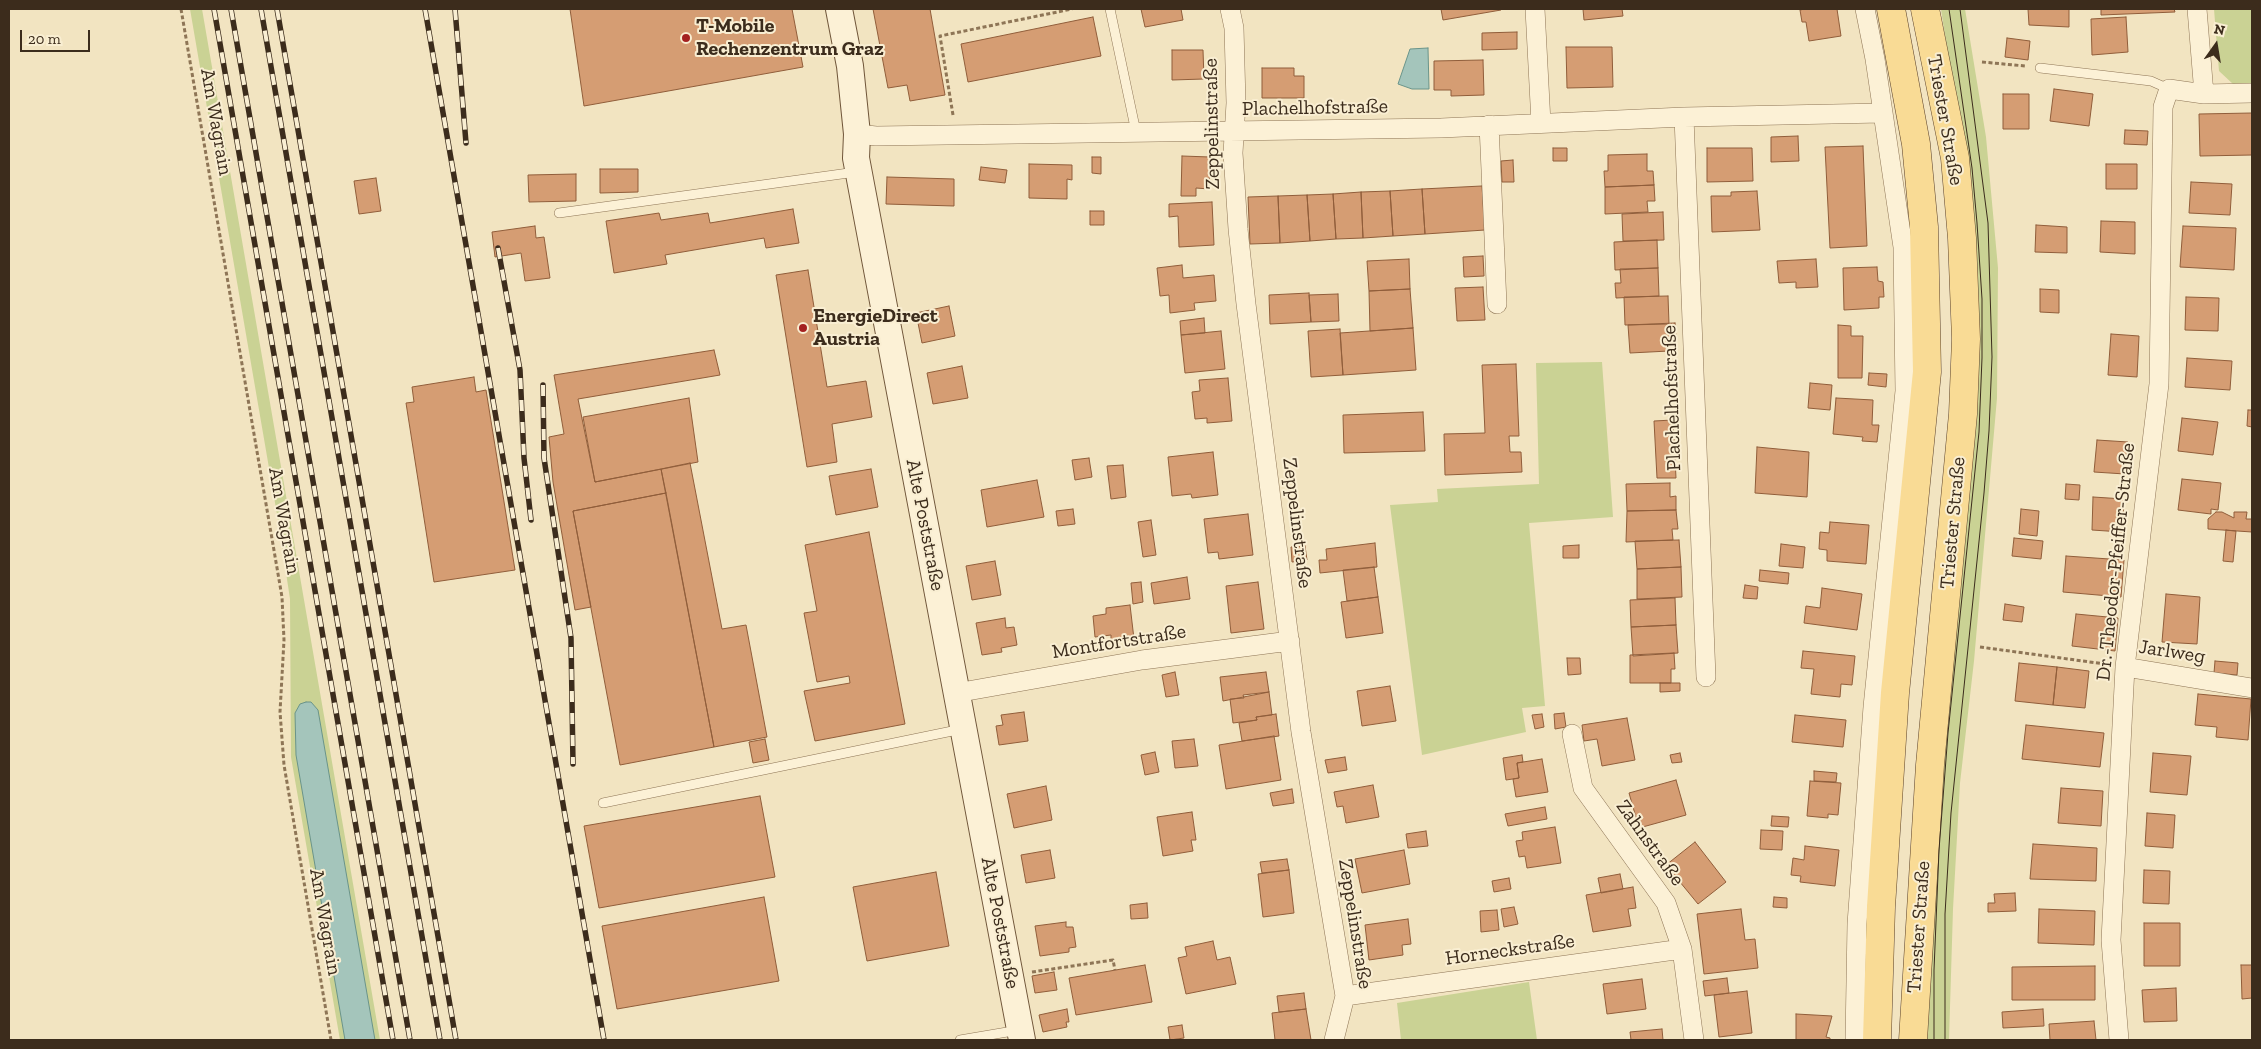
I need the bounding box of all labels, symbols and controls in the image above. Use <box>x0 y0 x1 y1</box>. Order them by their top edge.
place label: T-Mobile Rechenzentrum Graz <box>696 14 884 61</box>
scale bar <box>22 20 92 52</box>
north arrow <box>2191 20 2241 70</box>
text: N <box>2212 20 2227 39</box>
text: 20 m <box>28 30 61 48</box>
marker: T-Mobile Rechenzentrum Graz <box>680 32 692 44</box>
street label: Triester Straße <box>1922 53 1968 187</box>
street label: Zeppelinstraße <box>1199 58 1225 190</box>
street label: Am Wagrain <box>195 67 237 177</box>
street label: Plachelhofstraße <box>1242 95 1388 121</box>
place label: EnergieDirect Austria <box>813 304 938 351</box>
marker: EnergieDirect Austria <box>797 322 809 334</box>
street label: Plachelhofstraße <box>1657 325 1687 471</box>
street label: Dr.-Theodor-Pfeiffer-Straße <box>2092 442 2140 682</box>
street label: Zeppelinstraße <box>1277 456 1317 590</box>
street label: Triester Straße <box>1935 456 1971 590</box>
street label: Alte Poststraße <box>900 457 950 593</box>
street label: Am Wagrain <box>263 466 305 576</box>
street label: Montfortstraße <box>1050 620 1188 664</box>
street label: Jarlweg <box>2137 635 2207 669</box>
street label: Zahnstraße <box>1611 795 1689 891</box>
street label: Alte Poststraße <box>975 855 1025 991</box>
street label: Zeppelinstraße <box>1333 857 1377 991</box>
street label: Triester Straße <box>1902 860 1936 994</box>
street label: Am Wagrain <box>304 867 346 977</box>
street label: Horneckstraße <box>1444 929 1576 971</box>

